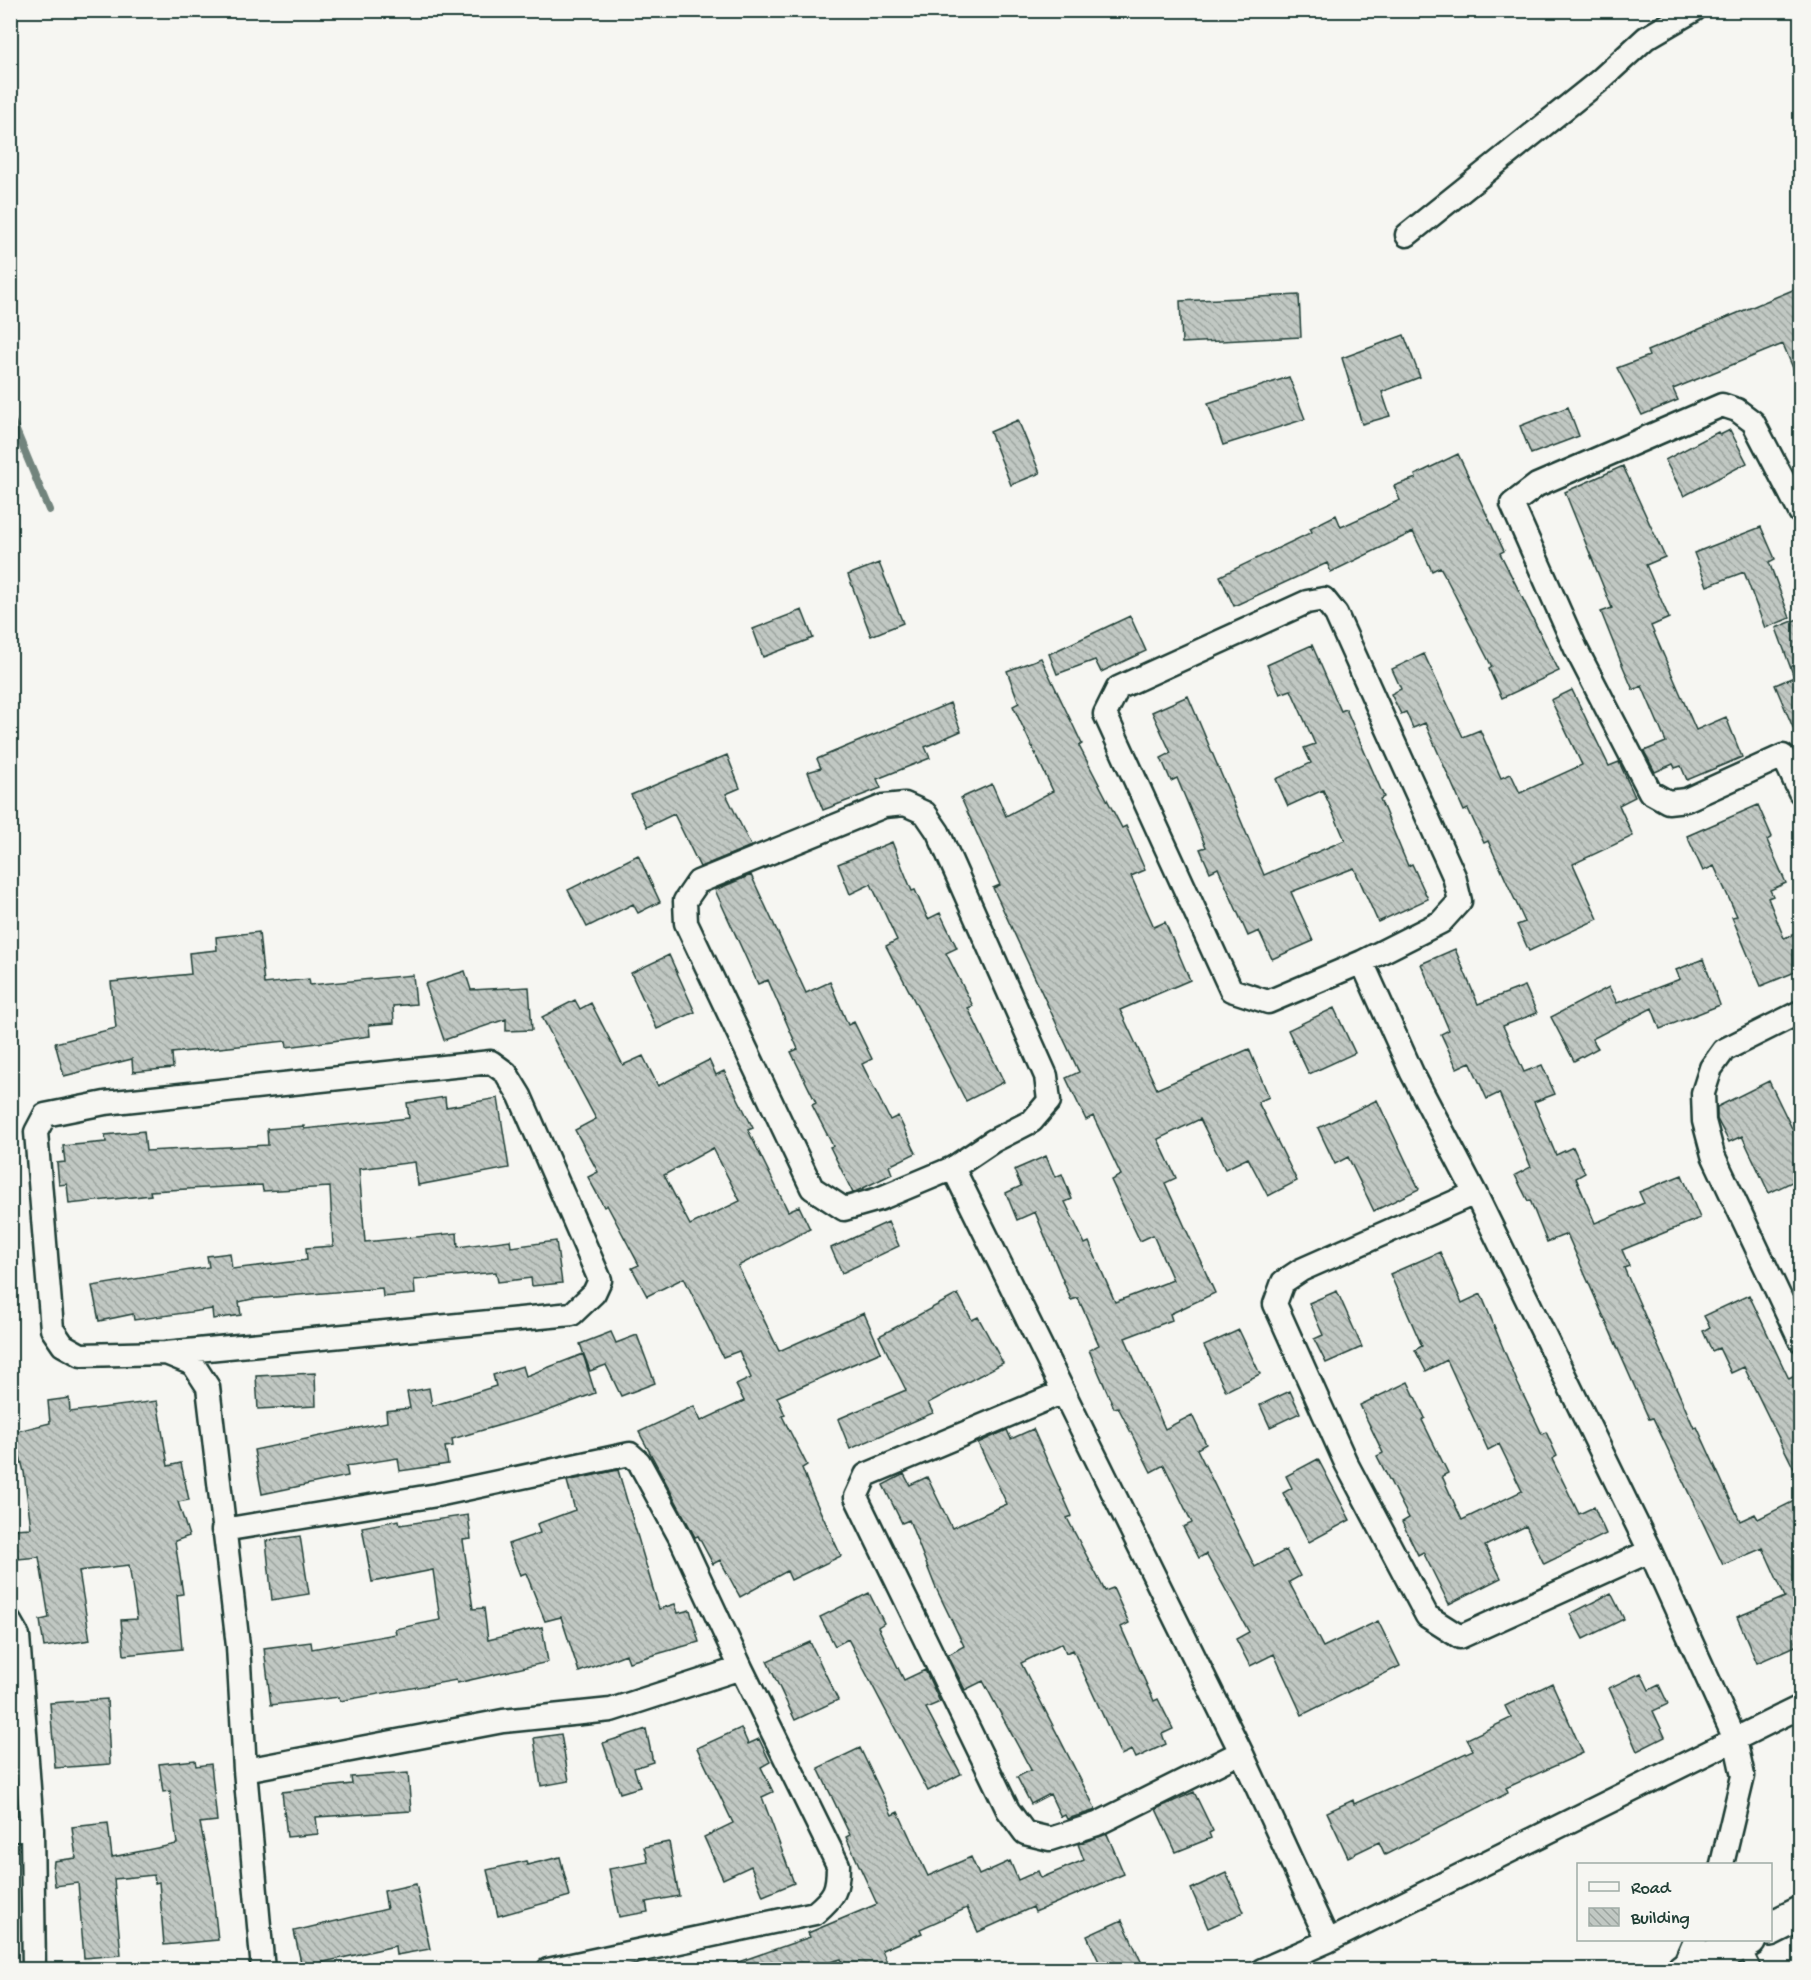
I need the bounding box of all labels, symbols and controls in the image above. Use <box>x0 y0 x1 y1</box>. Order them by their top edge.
legend <box>1577 1863 1772 1941</box>
text: Road <box>1631 1879 1672 1900</box>
text: Building <box>1630 1909 1690 1930</box>

